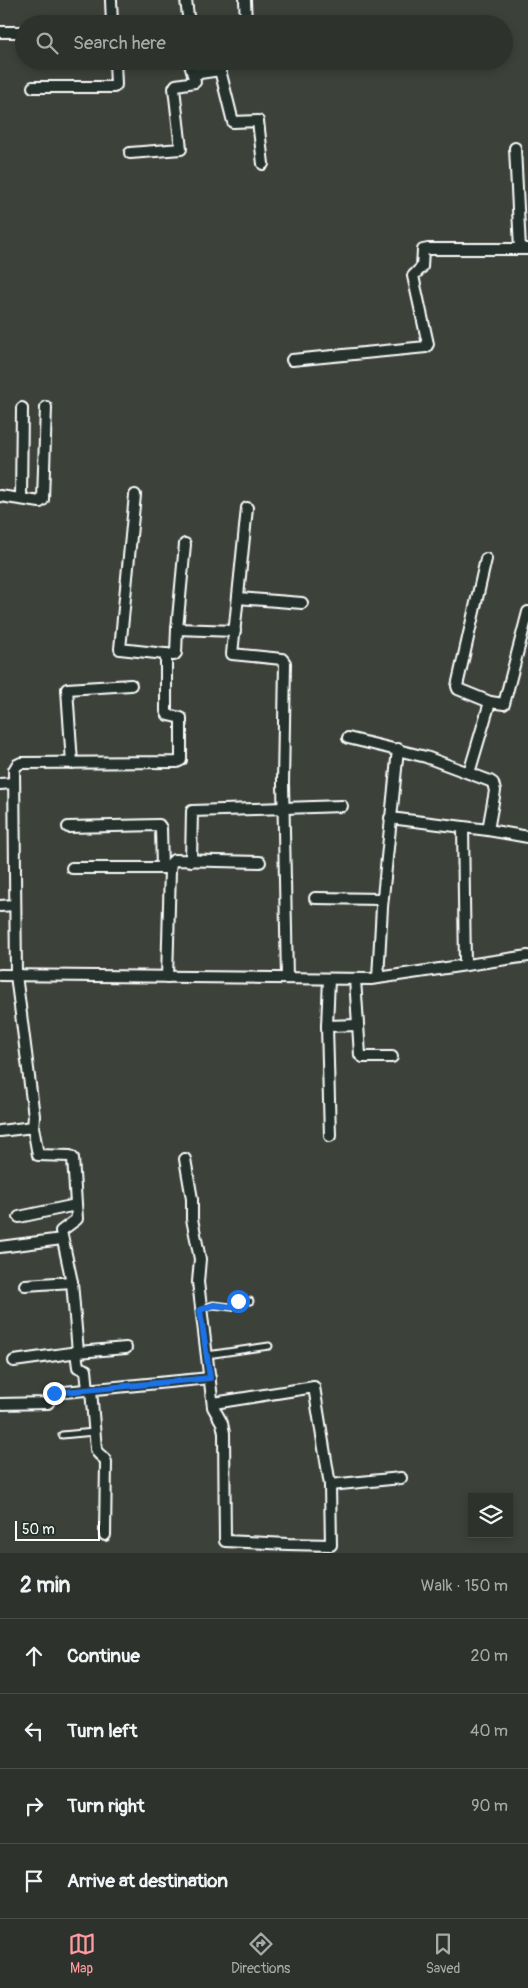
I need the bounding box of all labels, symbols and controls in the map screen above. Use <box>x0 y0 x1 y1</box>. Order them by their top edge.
search box <box>15 15 513 70</box>
icon: search <box>33 29 61 57</box>
text: Search here <box>73 31 166 55</box>
route start <box>227 1290 250 1313</box>
route end <box>43 1382 66 1405</box>
map controls <box>468 1493 513 1538</box>
button: layers <box>468 1493 513 1538</box>
scale bar <box>15 1518 100 1541</box>
text: 50 m <box>22 1521 55 1538</box>
text: 2 min <box>20 1572 70 1599</box>
text: Walk · 150 m <box>421 1576 508 1596</box>
icon: ahead <box>20 1642 48 1670</box>
text: Continue <box>67 1644 140 1668</box>
text: 20 m <box>470 1646 508 1666</box>
icon: left <box>20 1717 48 1745</box>
text: Turn left <box>67 1719 137 1743</box>
text: 40 m <box>470 1721 508 1741</box>
icon: right <box>20 1792 48 1820</box>
text: Turn right <box>67 1794 145 1818</box>
text: 90 m <box>471 1796 508 1816</box>
icon: arrive <box>20 1867 48 1895</box>
text: Arrive at destination <box>67 1869 228 1893</box>
tab: Map <box>68 1930 96 1977</box>
tab: Directions <box>231 1930 290 1977</box>
tab: Saved <box>426 1930 460 1977</box>

